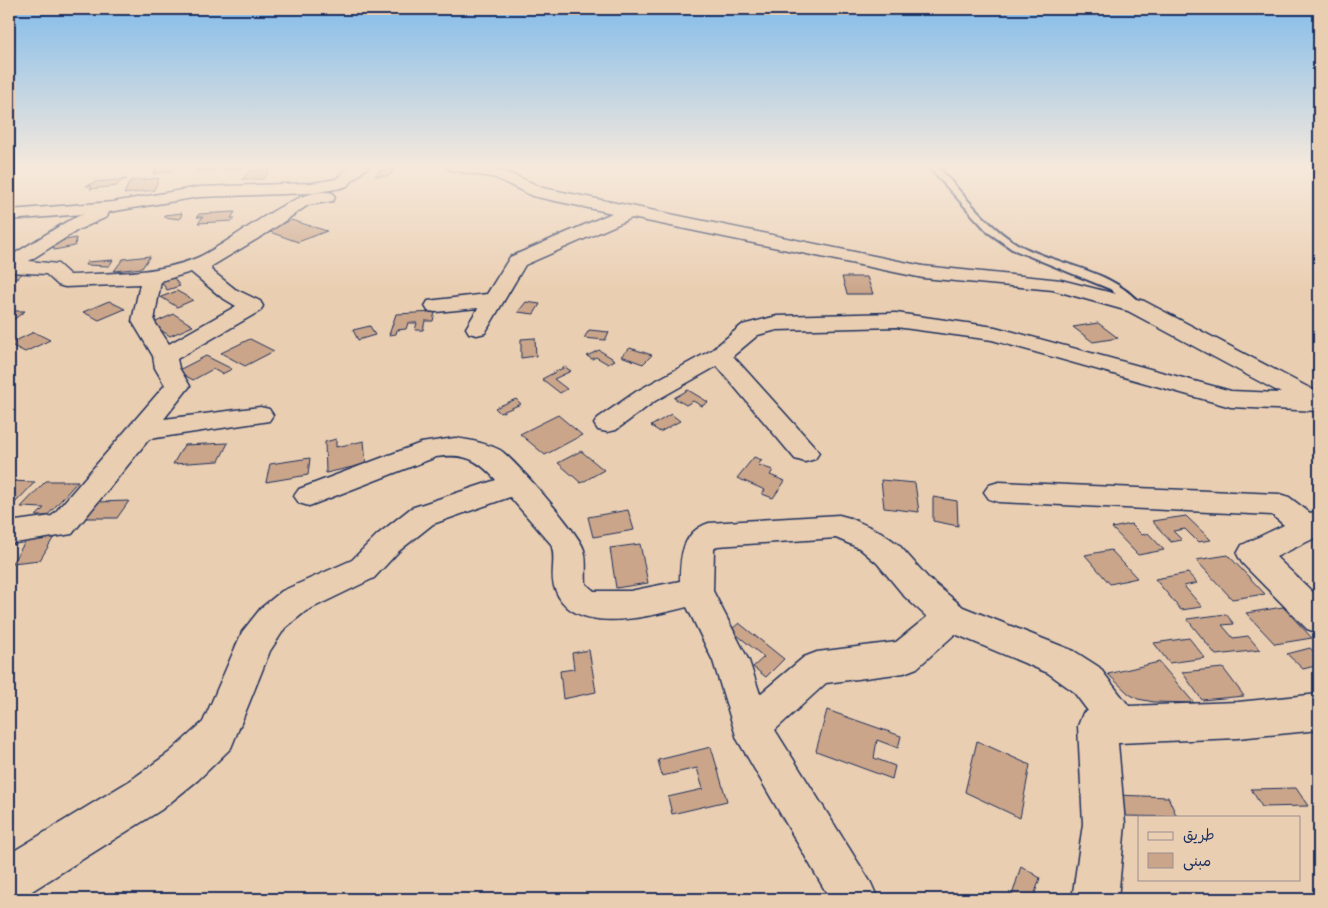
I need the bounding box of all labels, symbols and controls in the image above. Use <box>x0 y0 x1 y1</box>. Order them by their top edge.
legend <box>1138 816 1300 880</box>
text: طريق <box>1183 824 1215 848</box>
text: مبنى <box>1183 850 1211 874</box>

